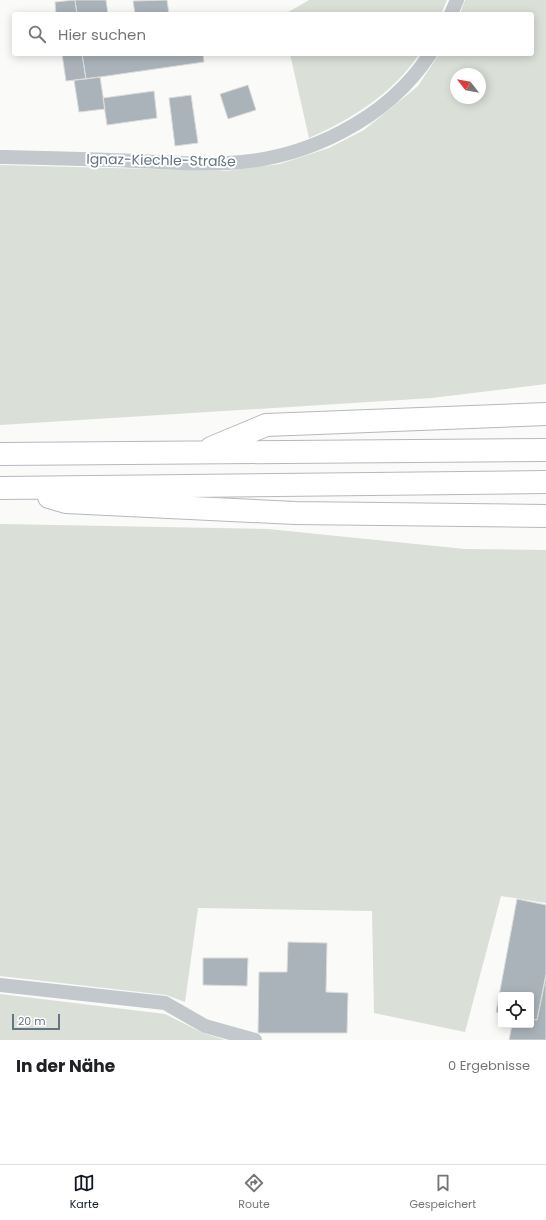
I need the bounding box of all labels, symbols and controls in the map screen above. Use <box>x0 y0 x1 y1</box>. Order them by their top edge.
search box <box>12 12 534 56</box>
icon: search <box>26 23 48 45</box>
text: Hier suchen <box>58 24 146 45</box>
north arrow <box>450 68 486 104</box>
street label: Ignaz-Kiechle-Straße <box>86 149 236 171</box>
map controls <box>498 992 534 1028</box>
button: locate <box>498 992 534 1028</box>
scale bar <box>12 1012 60 1031</box>
text: 20 m <box>18 1013 46 1029</box>
text: In der Nähe <box>16 1054 115 1078</box>
text: 0 Ergebnisse <box>448 1056 530 1075</box>
tab: Karte <box>70 1172 99 1213</box>
tab: Route <box>238 1172 270 1213</box>
tab: Gespeichert <box>409 1172 476 1213</box>

